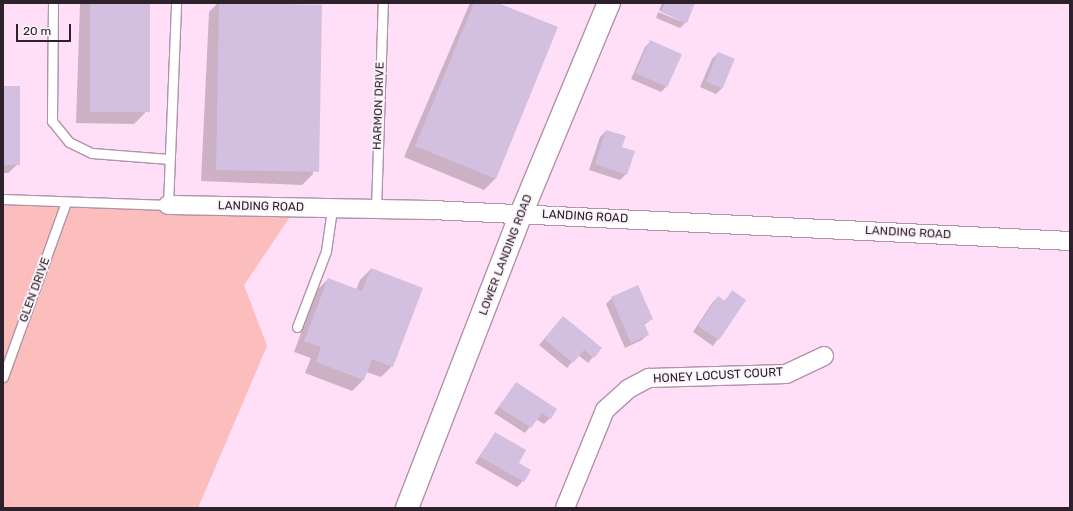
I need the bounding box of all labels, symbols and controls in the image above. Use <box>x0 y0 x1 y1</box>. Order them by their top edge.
scale bar <box>18 16 73 42</box>
text: 20 m <box>23 24 51 38</box>
street label: HARMON DRIVE <box>370 62 388 150</box>
street label: LOWER LANDING ROAD <box>476 192 536 318</box>
street label: LANDING ROAD <box>218 199 304 215</box>
street label: LANDING ROAD <box>542 208 628 226</box>
street label: LANDING ROAD <box>865 224 951 242</box>
street label: GLEN DRIVE <box>17 256 53 324</box>
street label: HONEY LOCUST COURT <box>652 365 784 387</box>

